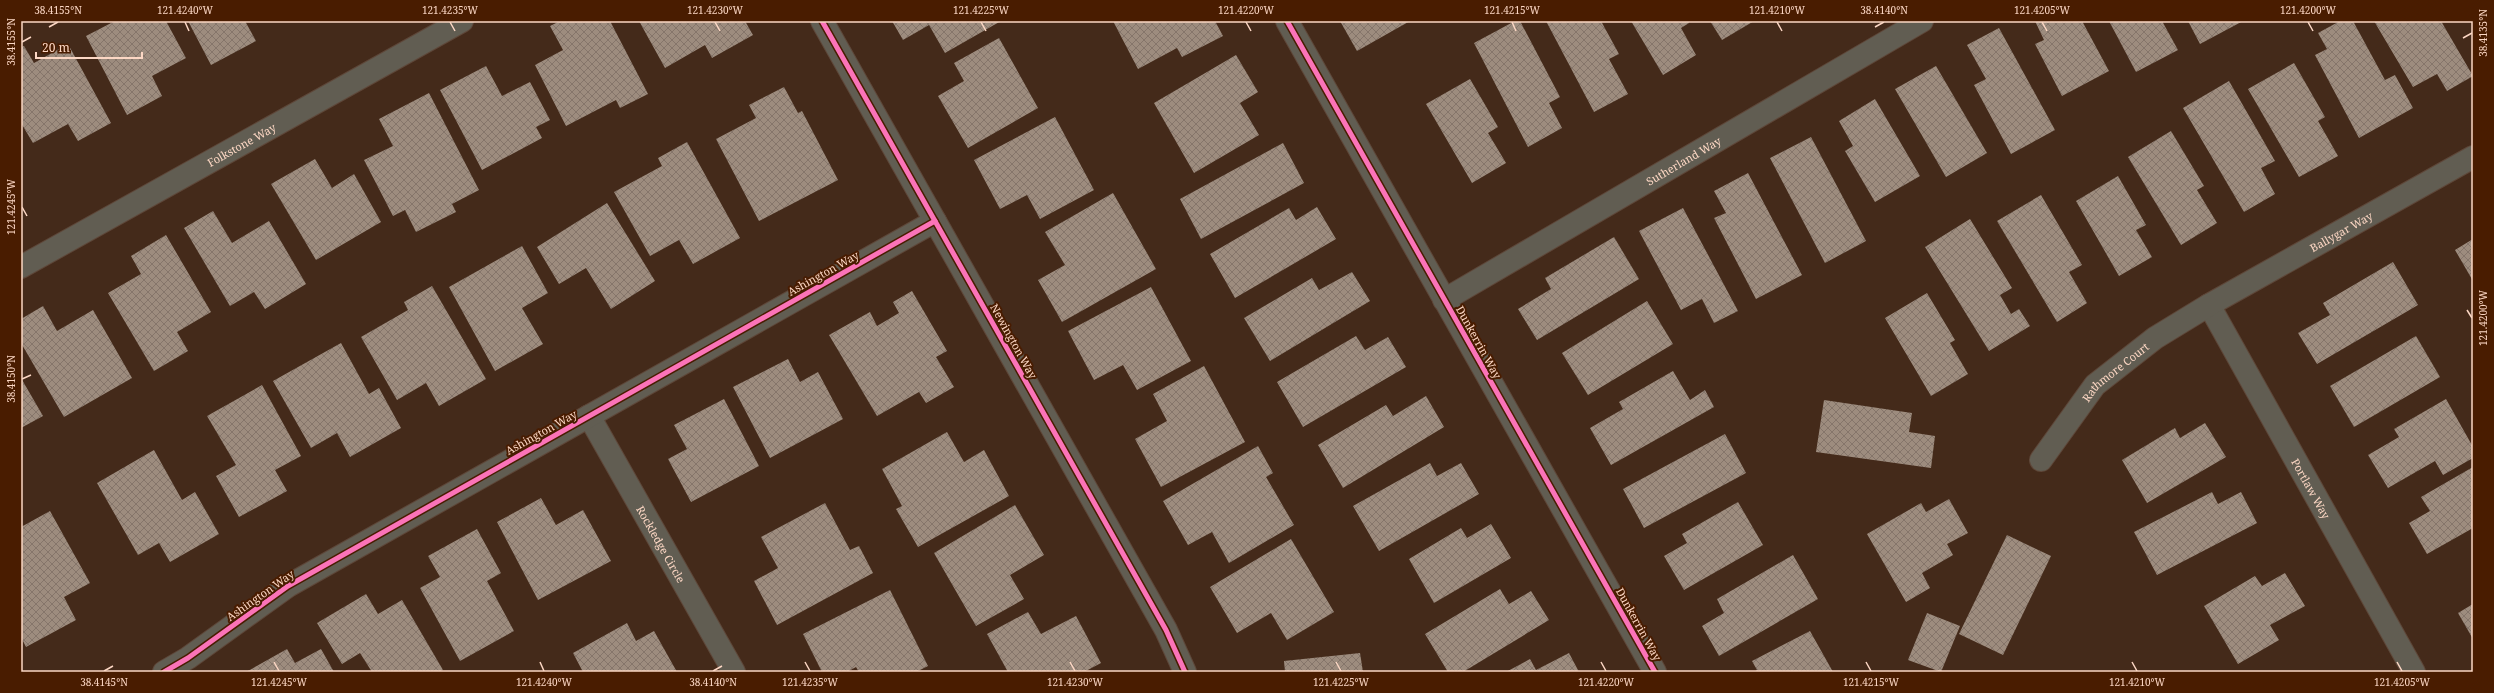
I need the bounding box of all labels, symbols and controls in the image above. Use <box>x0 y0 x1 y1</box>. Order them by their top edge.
text: 38.4155°N <box>34 3 82 17</box>
text: 121.4240°W <box>157 3 214 17</box>
text: 121.4235°W <box>422 3 479 17</box>
text: 121.4230°W <box>687 3 744 17</box>
text: 121.4225°W <box>953 3 1010 17</box>
text: 121.4220°W <box>1218 3 1275 17</box>
text: 121.4215°W <box>1484 3 1541 17</box>
text: 121.4210°W <box>1749 3 1806 17</box>
text: 38.4140°N <box>1860 3 1908 17</box>
text: 121.4205°W <box>2014 3 2071 17</box>
text: 121.4200°W <box>2280 3 2337 17</box>
text: 38.4135°N <box>2476 9 2490 57</box>
text: 38.4155°N <box>4 18 18 66</box>
scale bar <box>36 34 142 60</box>
text: 20 m <box>42 39 70 56</box>
street label: Folkstone Way <box>204 119 279 169</box>
street label: Sutherland Way <box>1643 132 1724 188</box>
text: 121.4245°W <box>4 178 18 235</box>
street label: Ballygar Way <box>2307 207 2375 255</box>
street label: Ashington Way <box>785 247 862 299</box>
text: 121.4200°W <box>2476 289 2490 346</box>
street label: Newington Way <box>987 301 1041 382</box>
street label: Dunkerrin Way <box>1453 303 1506 382</box>
street label: Rathmore Court <box>2078 339 2151 404</box>
text: 38.4150°N <box>4 355 18 403</box>
street label: Ashington Way <box>503 406 580 458</box>
street label: Portlaw Way <box>2289 455 2335 522</box>
street label: Rockledge Circle <box>634 503 689 585</box>
street label: Ashington Way <box>223 566 297 624</box>
street label: Dunkerrin Way <box>1613 585 1666 664</box>
text: 38.4145°N <box>80 675 128 689</box>
text: 121.4245°W <box>251 675 308 689</box>
text: 121.4240°W <box>516 675 573 689</box>
text: 38.4140°N <box>689 675 737 689</box>
text: 121.4235°W <box>782 675 839 689</box>
text: 121.4230°W <box>1047 675 1104 689</box>
text: 121.4225°W <box>1313 675 1370 689</box>
text: 121.4220°W <box>1578 675 1635 689</box>
text: 121.4215°W <box>1843 675 1900 689</box>
text: 121.4210°W <box>2109 675 2166 689</box>
text: 121.4205°W <box>2374 675 2431 689</box>

